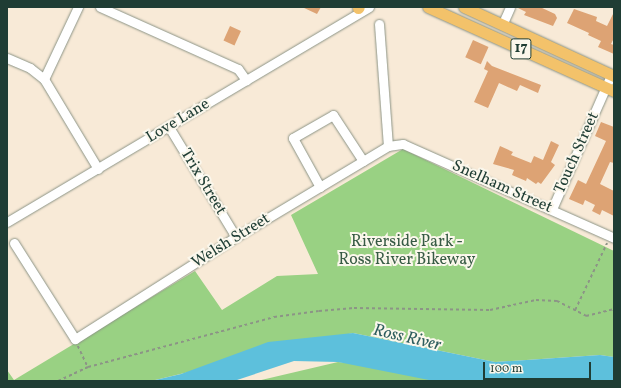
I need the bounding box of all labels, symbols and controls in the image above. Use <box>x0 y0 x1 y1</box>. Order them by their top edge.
road number: 17 <box>510 36 532 62</box>
street label: Love Lane <box>143 95 213 147</box>
street label: Touch Street <box>550 109 604 197</box>
street label: Trix Street <box>176 145 230 219</box>
street label: Snelham Street <box>449 156 555 218</box>
street label: Welsh Street <box>188 209 274 273</box>
park label: Riverside Park - Ross River Bikeway <box>339 232 475 270</box>
water label: Ross River <box>371 320 443 356</box>
scale bar <box>485 354 593 380</box>
text: 100 m <box>490 361 522 377</box>

